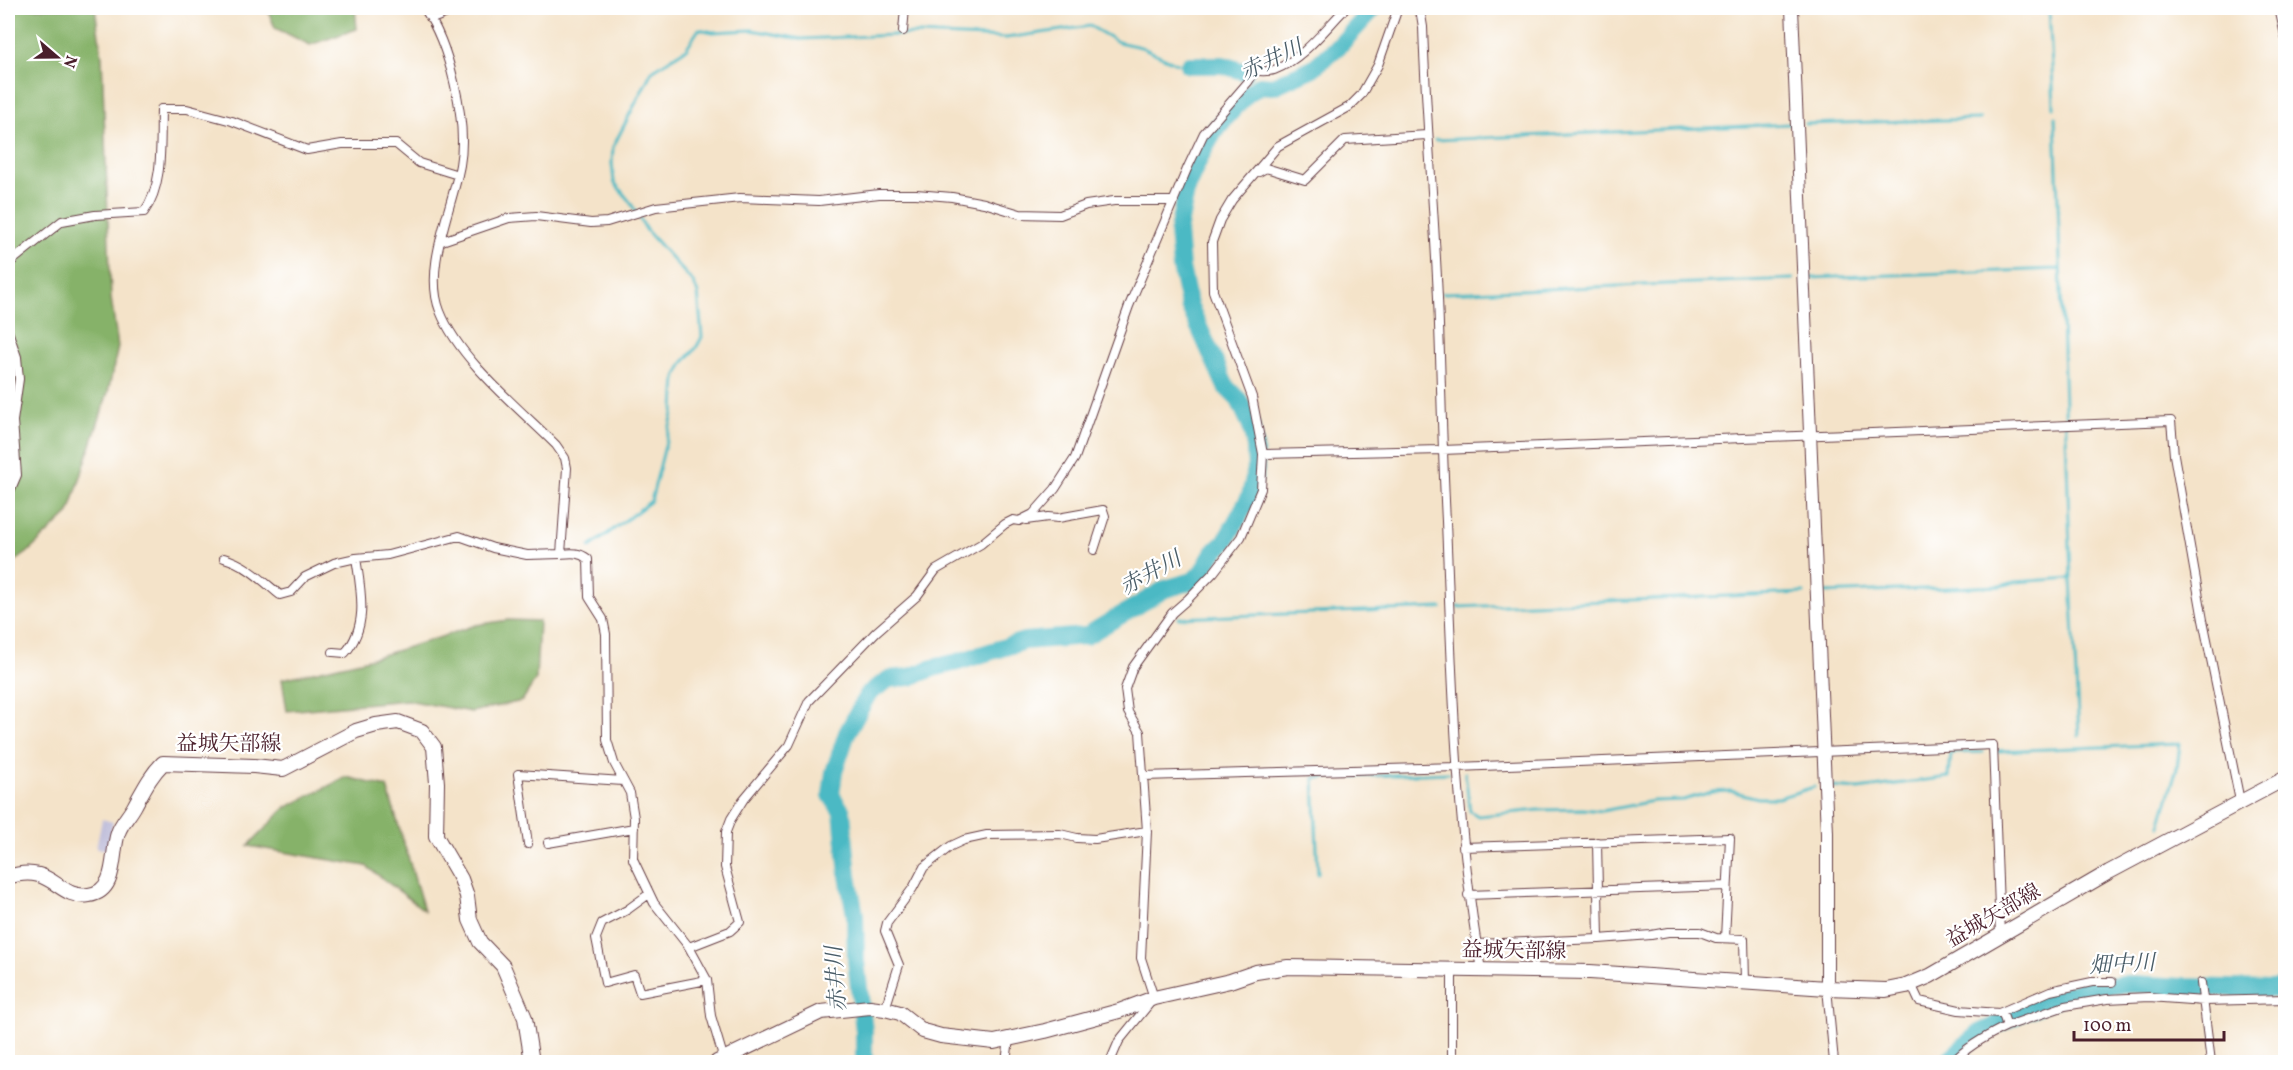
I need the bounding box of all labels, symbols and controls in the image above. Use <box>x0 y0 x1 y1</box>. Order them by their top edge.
north arrow <box>27 27 87 87</box>
water label: 赤井川 <box>1236 32 1310 89</box>
text: N <box>57 52 82 71</box>
water label: 赤井川 <box>1115 544 1189 604</box>
street label: 益城矢部線 <box>177 730 282 759</box>
street label: 益城矢部線 <box>1941 877 2046 955</box>
street label: 益城矢部線 <box>1461 936 1567 967</box>
water label: 赤井川 <box>820 943 855 1013</box>
water label: 畑中川 <box>2088 948 2158 983</box>
scale bar <box>2074 1004 2224 1042</box>
text: 100 m <box>2083 1014 2132 1039</box>

